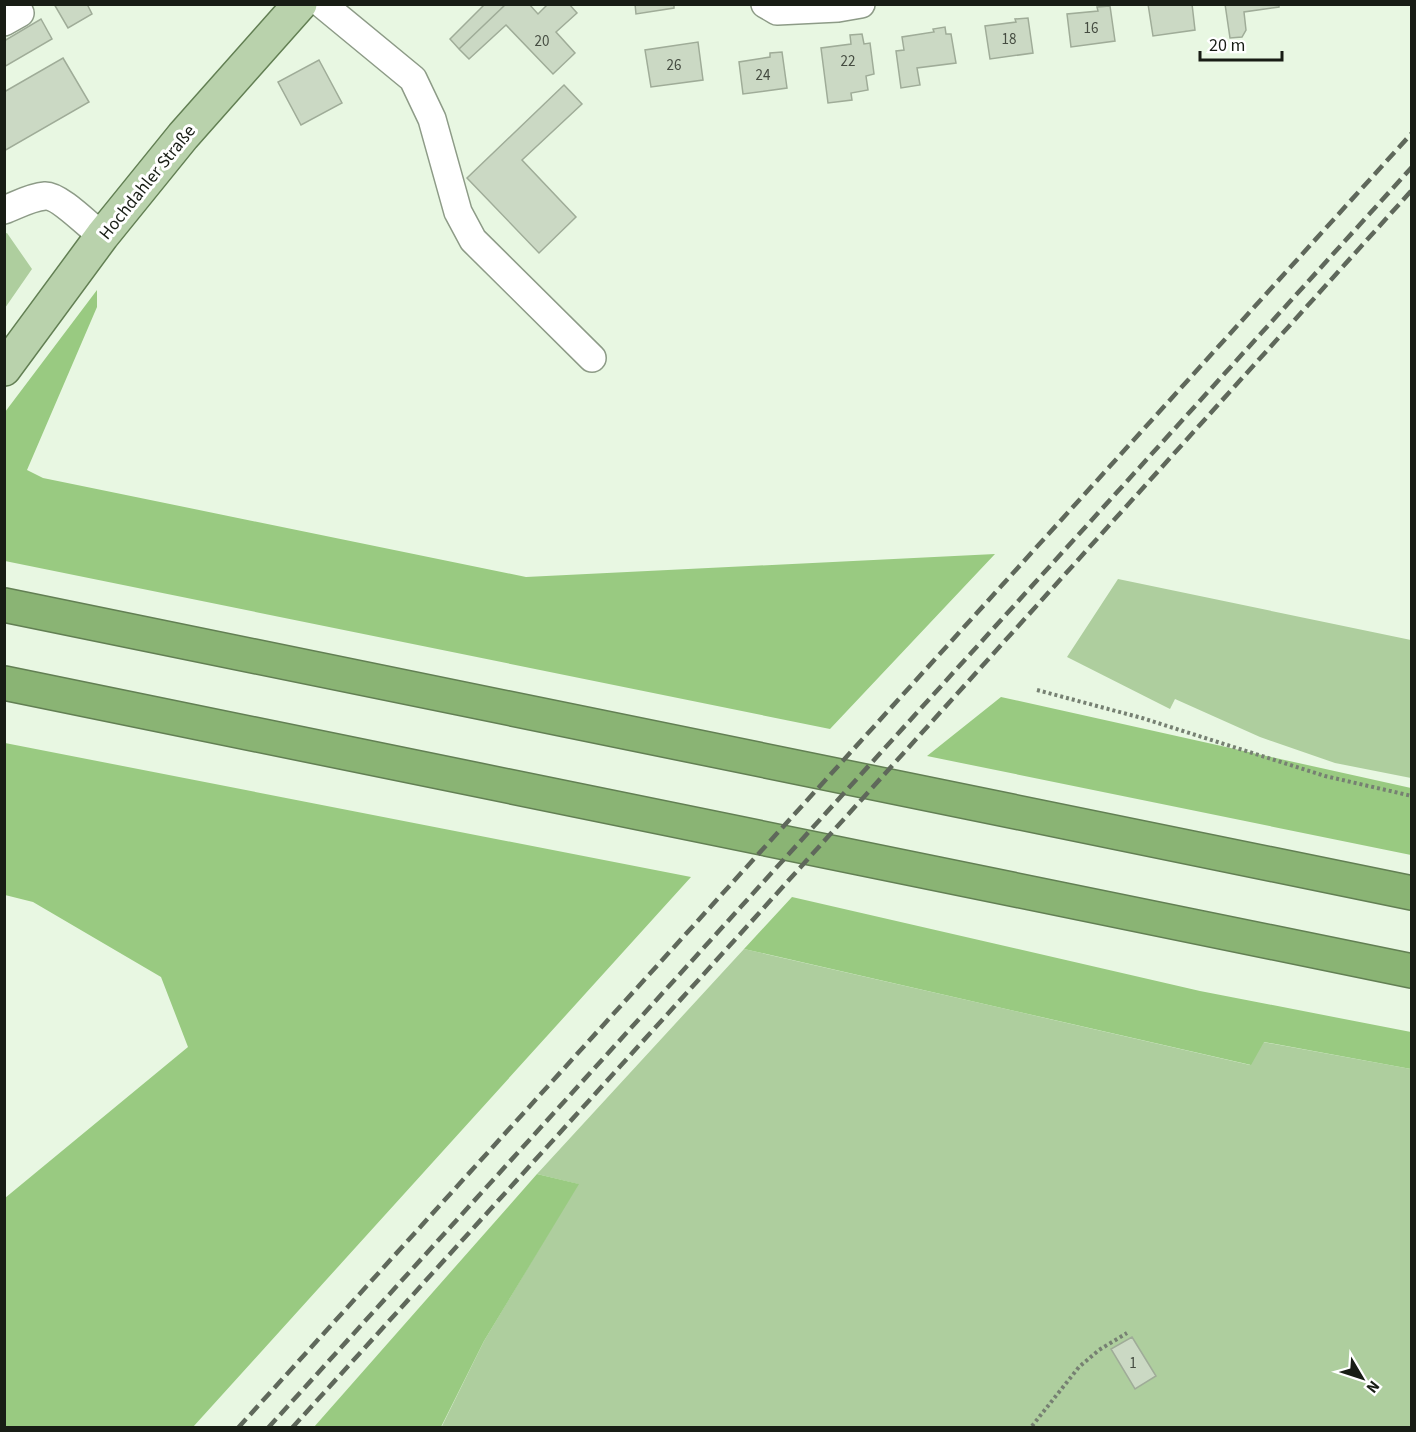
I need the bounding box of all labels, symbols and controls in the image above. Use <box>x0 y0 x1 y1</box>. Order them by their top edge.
house number: 16 <box>1084 18 1098 39</box>
scale bar <box>1200 24 1282 62</box>
house number: 18 <box>1002 29 1016 50</box>
house number: 20 <box>535 31 549 52</box>
text: 20 m <box>1209 33 1245 58</box>
house number: 22 <box>841 51 855 72</box>
house number: 26 <box>667 55 681 76</box>
house number: 24 <box>756 65 771 86</box>
street label: Hochdahler Straße <box>93 120 202 245</box>
north arrow <box>1332 1348 1392 1408</box>
house number: 1 <box>1129 1353 1137 1374</box>
text: N <box>1361 1376 1385 1398</box>

